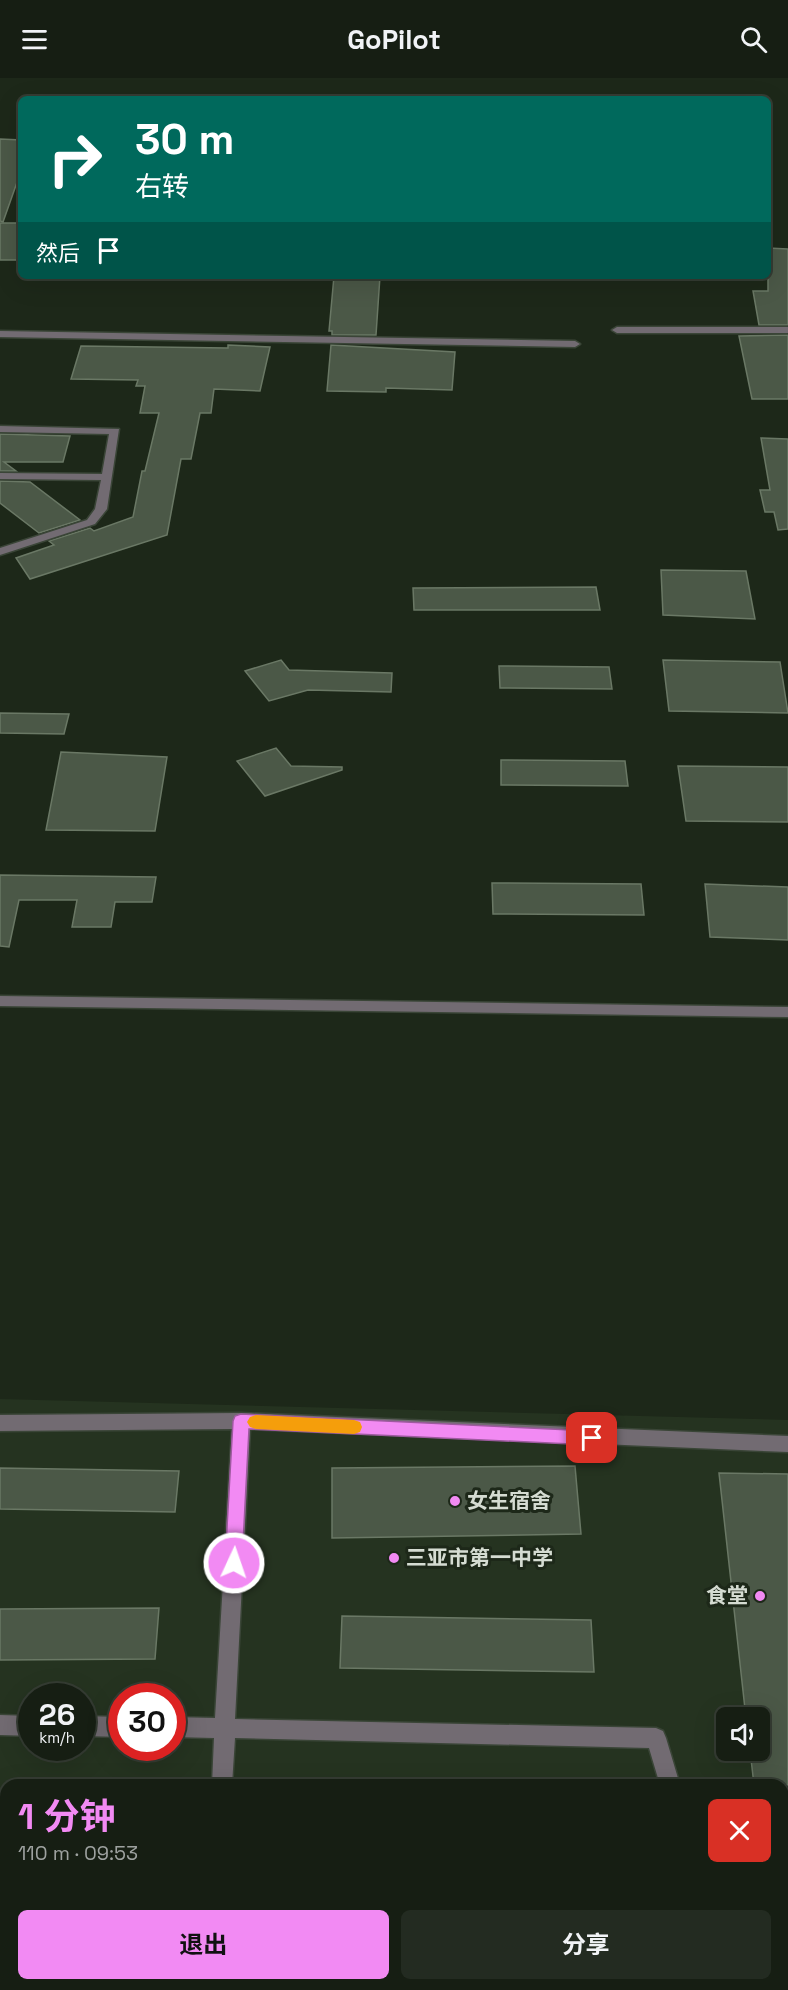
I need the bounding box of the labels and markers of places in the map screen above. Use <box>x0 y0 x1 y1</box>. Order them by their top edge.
pin <box>566 1412 617 1463</box>
place label: 女生宿舍 <box>467 1487 551 1514</box>
marker: 女生宿舍 <box>448 1494 462 1508</box>
place label: 三亚市第一中学 <box>406 1544 553 1571</box>
marker: 三亚市第一中学 <box>387 1551 401 1565</box>
place label: 食堂 <box>706 1582 748 1609</box>
marker: 食堂 <box>753 1589 767 1603</box>

